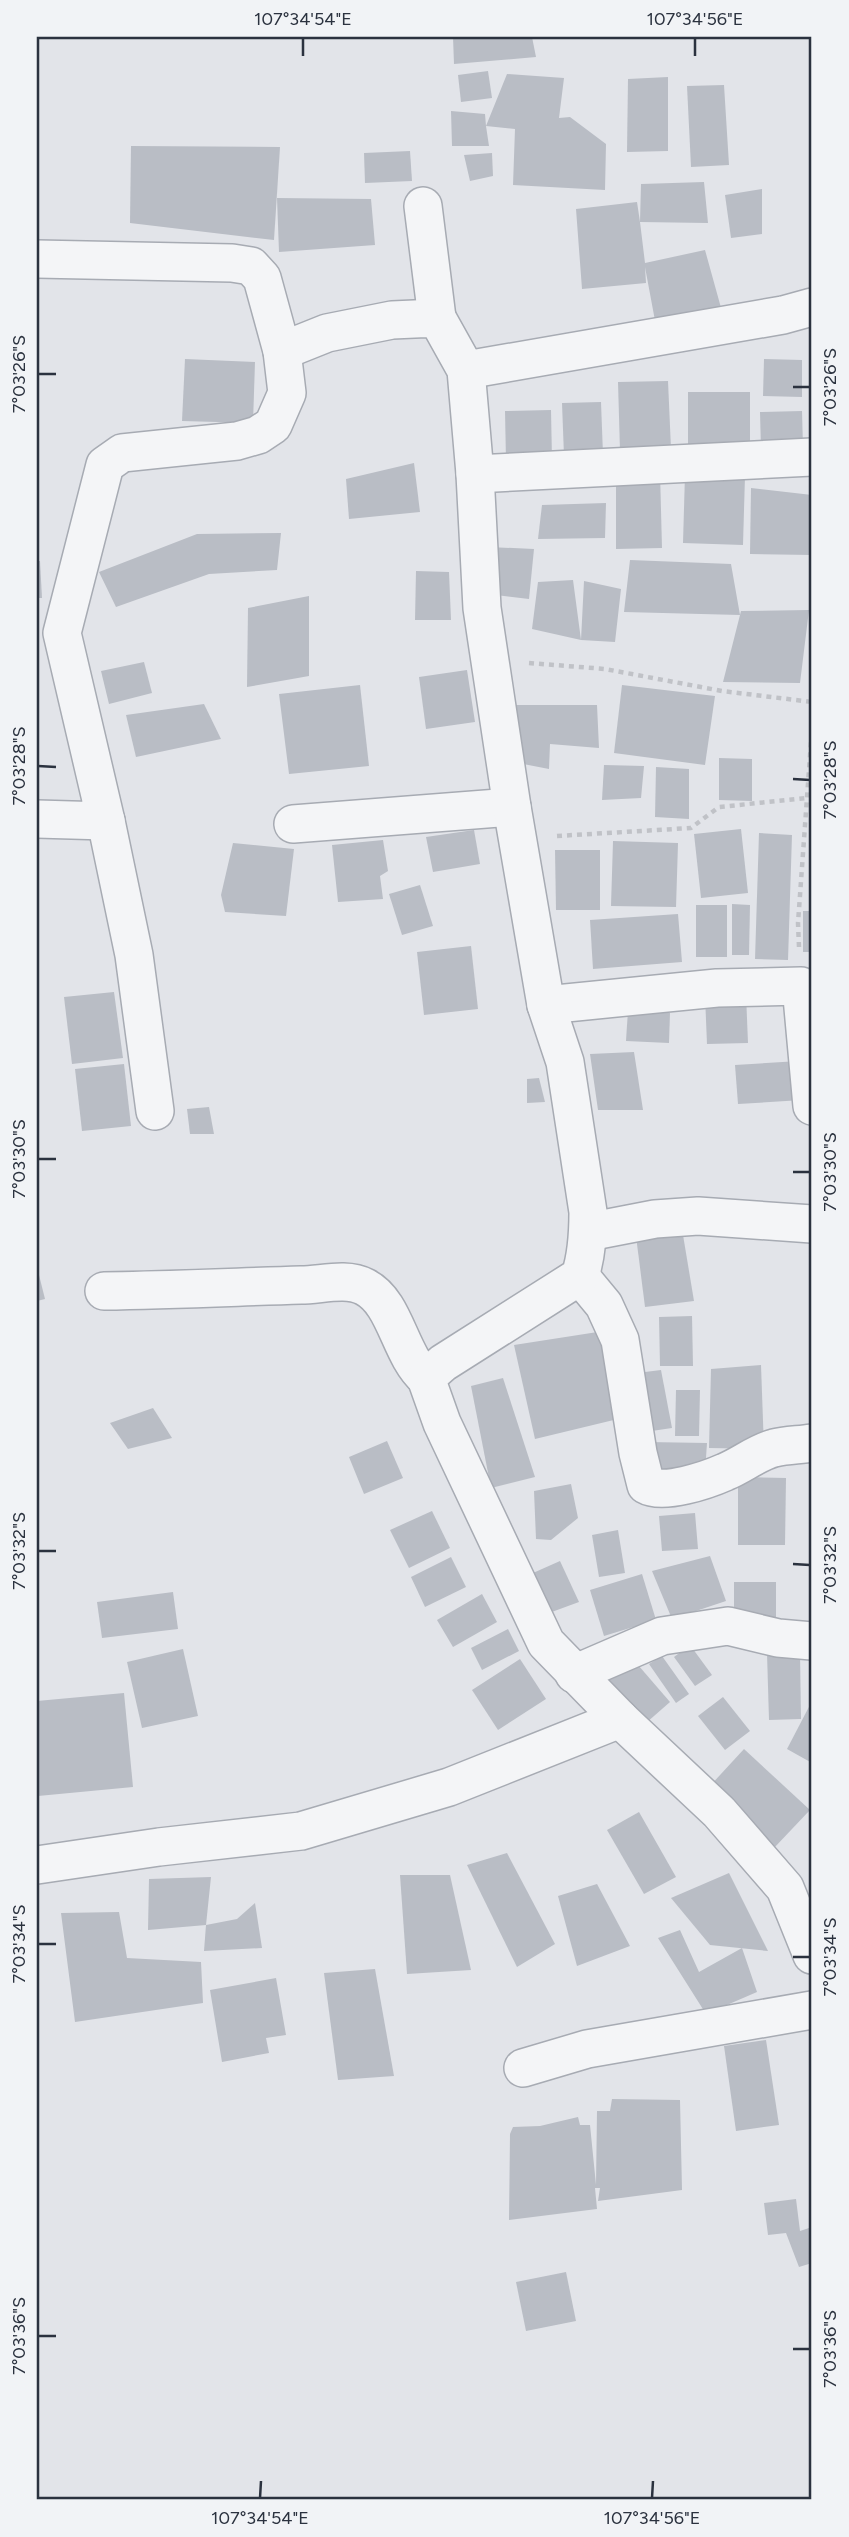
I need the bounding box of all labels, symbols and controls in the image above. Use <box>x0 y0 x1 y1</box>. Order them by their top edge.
text: 107°34'54"E <box>254 8 352 30</box>
text: 107°34'56"E <box>647 8 743 30</box>
text: 7°03'26"S <box>8 335 30 413</box>
text: 7°03'26"S <box>819 348 841 426</box>
text: 7°03'28"S <box>8 726 30 806</box>
text: 7°03'28"S <box>819 740 841 820</box>
text: 7°03'30"S <box>8 1119 30 1199</box>
text: 7°03'30"S <box>819 1132 841 1212</box>
text: 7°03'32"S <box>8 1512 30 1590</box>
text: 7°03'32"S <box>819 1526 841 1604</box>
text: 7°03'34"S <box>8 1904 30 1984</box>
text: 7°03'34"S <box>819 1917 841 1997</box>
text: 7°03'36"S <box>8 2297 30 2375</box>
text: 7°03'36"S <box>819 2310 841 2388</box>
text: 107°34'54"E <box>211 2507 309 2529</box>
text: 107°34'56"E <box>604 2507 700 2529</box>

